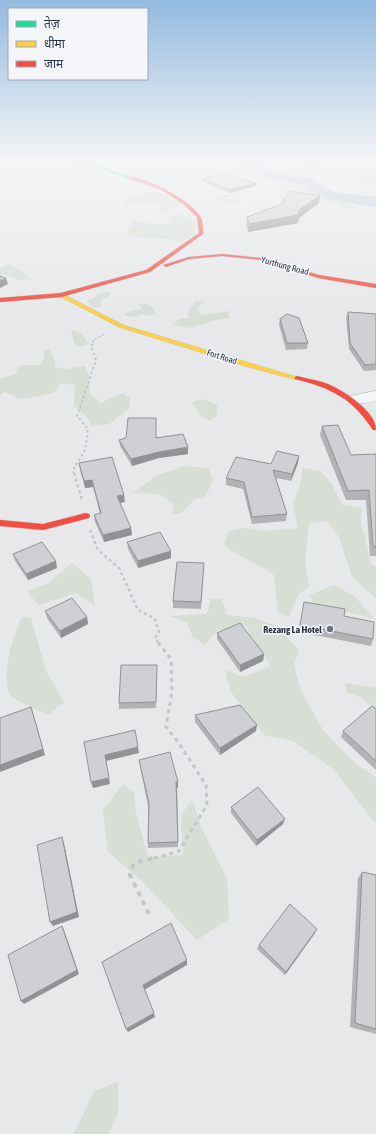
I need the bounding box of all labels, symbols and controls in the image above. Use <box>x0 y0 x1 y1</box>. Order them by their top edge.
legend <box>8 8 148 80</box>
text: तेज़ <box>44 16 61 31</box>
text: धीमा <box>44 36 66 51</box>
text: जाम <box>44 57 64 71</box>
street label: Yurthung Road <box>260 255 310 277</box>
street label: Fort Road <box>206 347 238 367</box>
place label: Rezang La Hotel <box>263 624 322 635</box>
marker: Rezang La Hotel <box>325 624 335 634</box>

